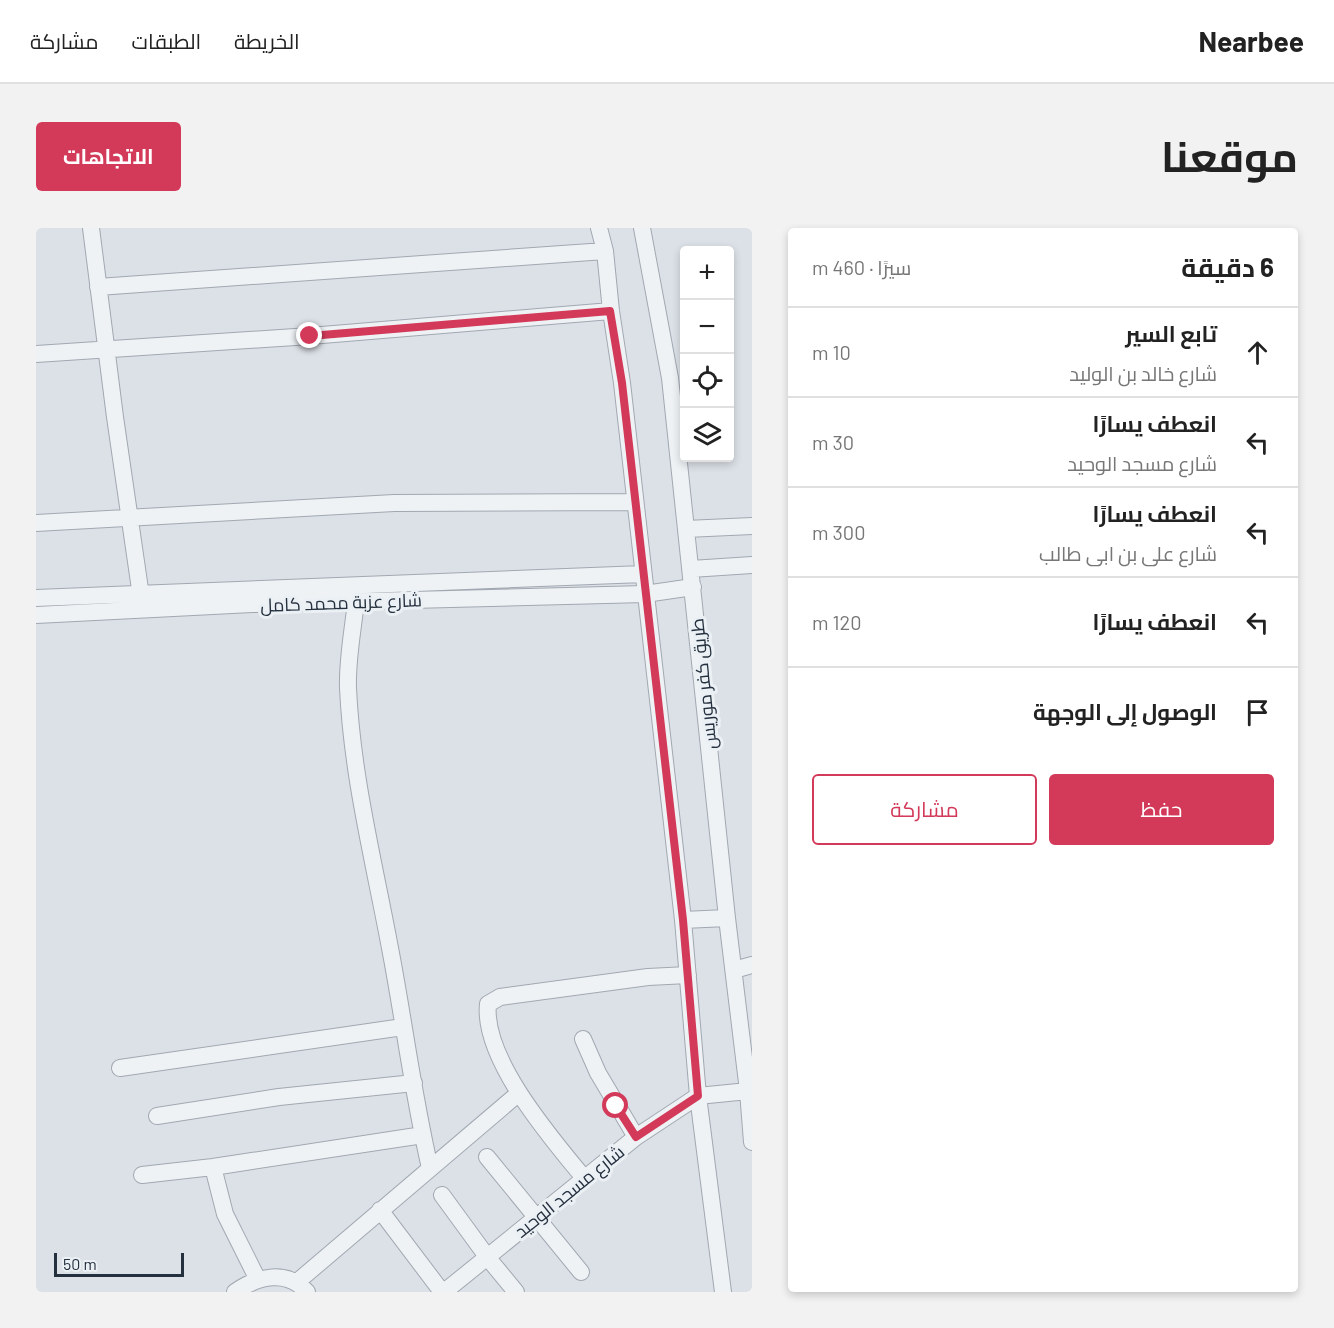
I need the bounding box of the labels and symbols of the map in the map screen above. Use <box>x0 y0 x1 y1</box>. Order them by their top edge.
route end <box>296 322 322 348</box>
street label: شارع عزبة محمد كامل <box>260 588 422 618</box>
street label: طريق كفر موريس <box>685 617 723 751</box>
route start <box>602 1092 628 1118</box>
street label: شارع مسجد الوحيد <box>510 1140 630 1243</box>
scale bar <box>54 1250 184 1278</box>

